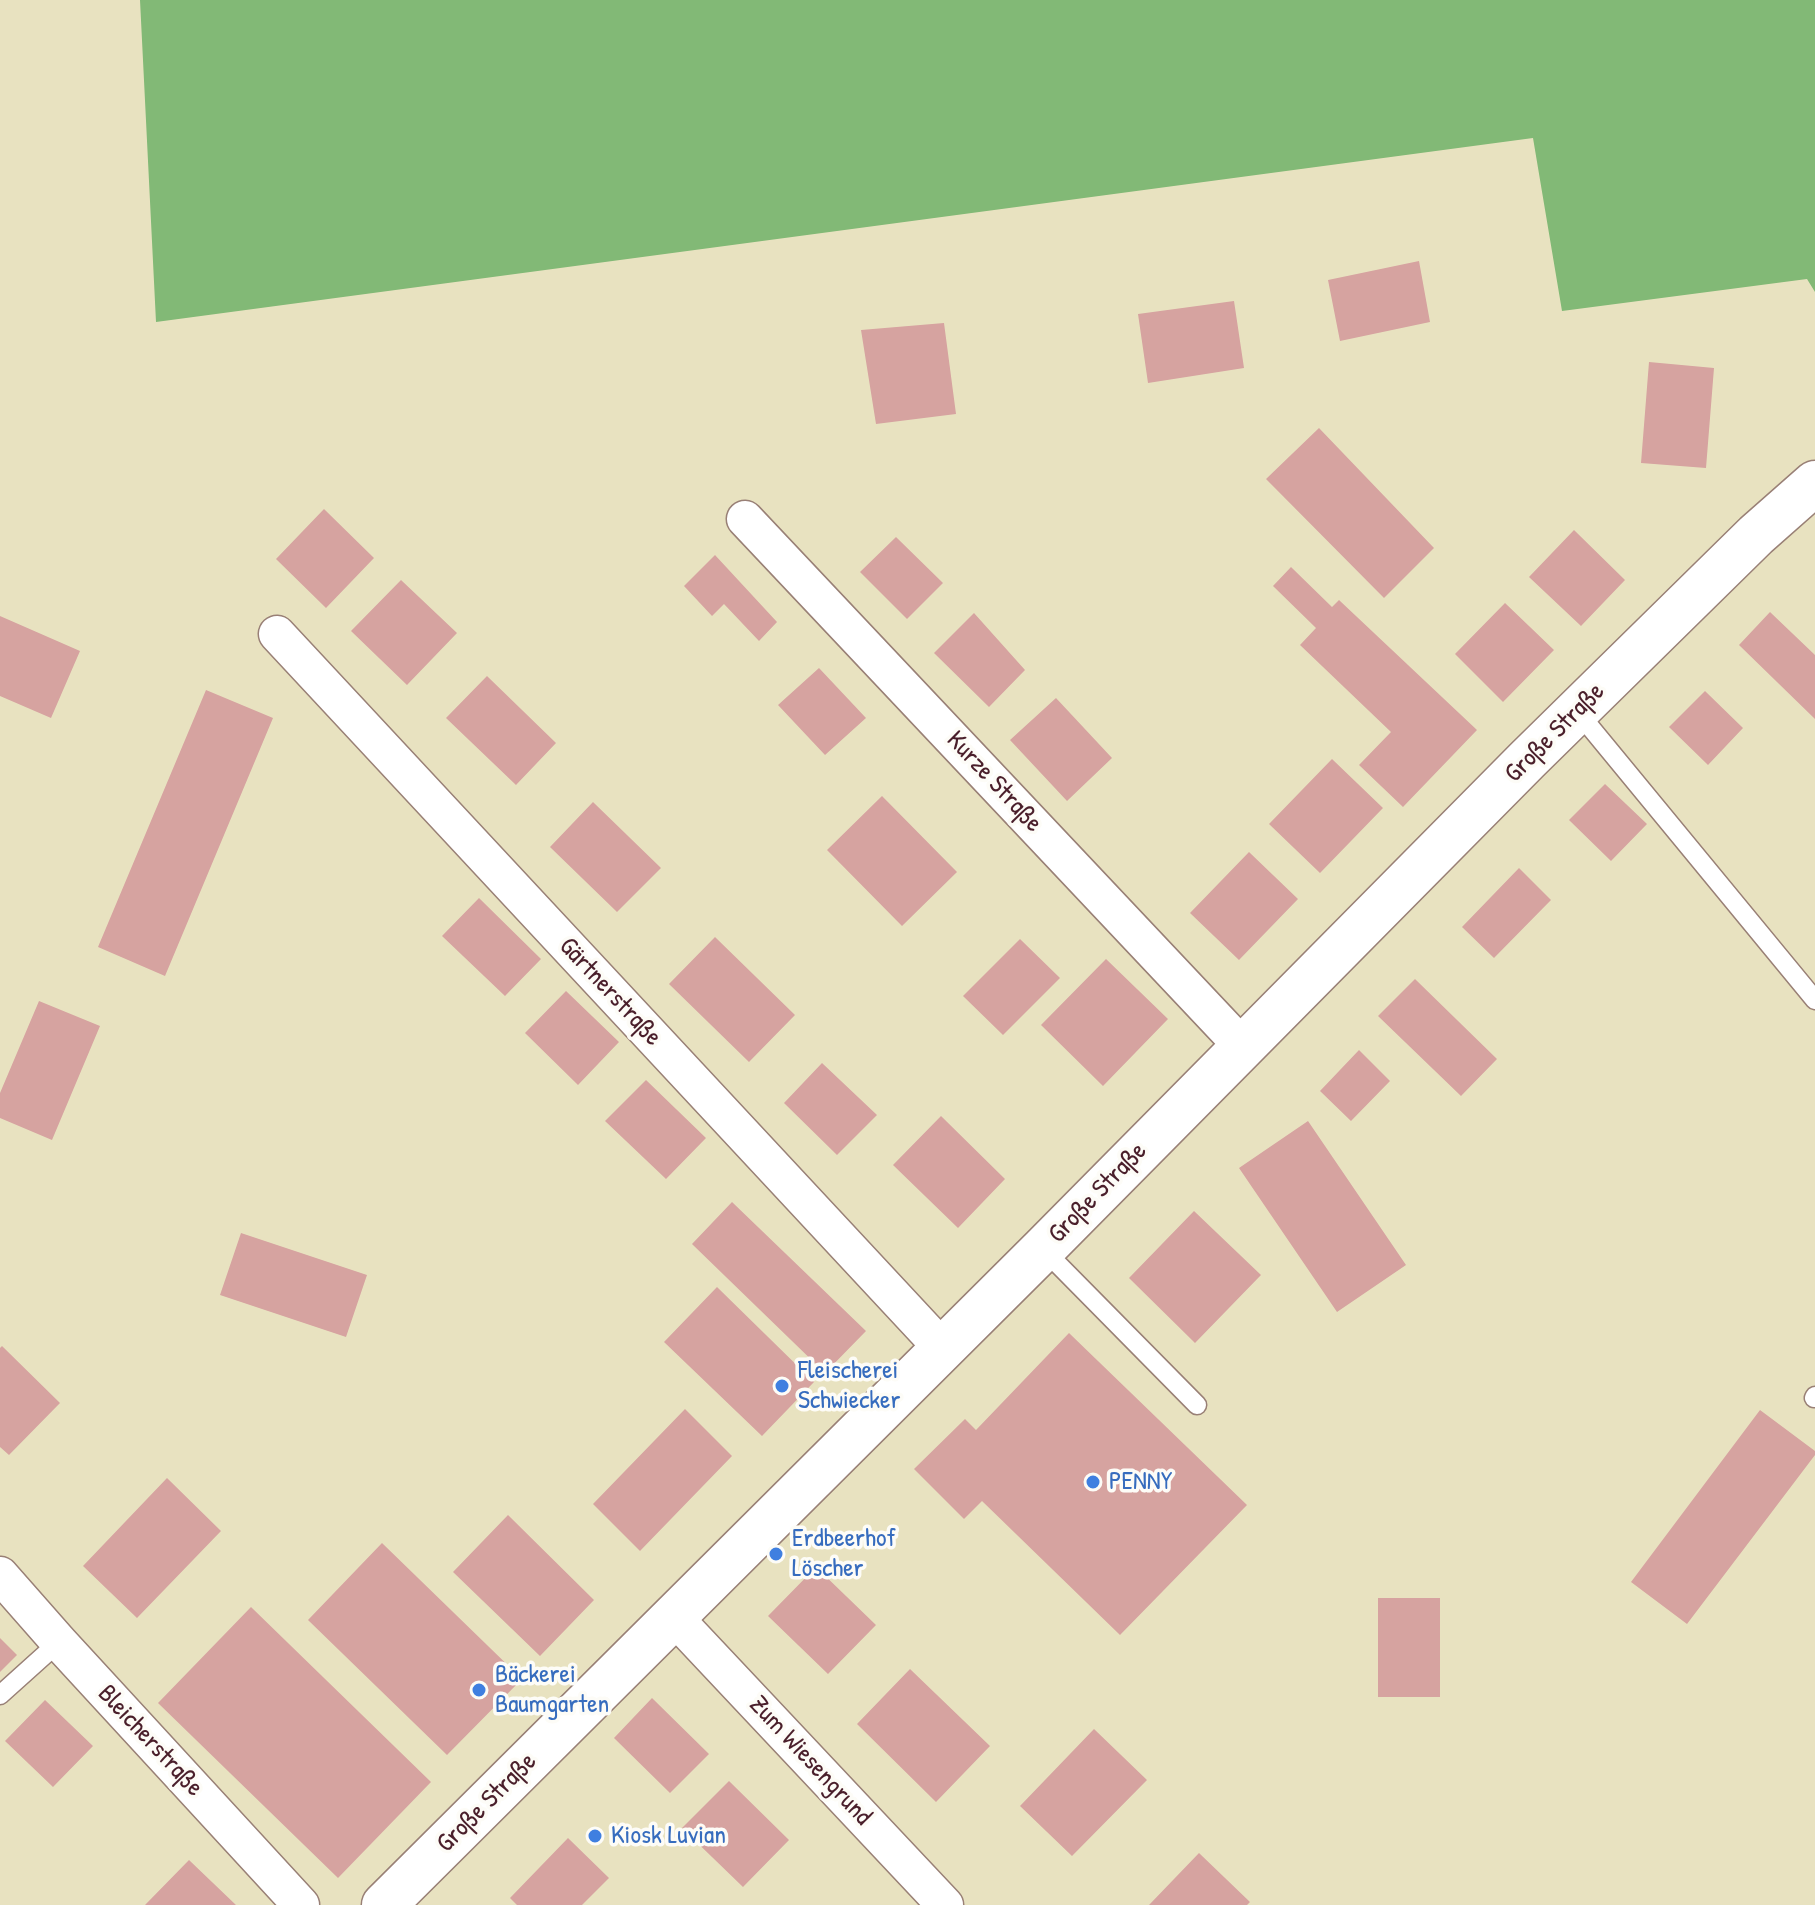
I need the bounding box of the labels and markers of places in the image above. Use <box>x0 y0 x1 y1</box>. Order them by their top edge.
place label: Fleischerei Schwiecker <box>798 1355 900 1416</box>
marker: Fleischerei Schwiecker <box>773 1377 791 1395</box>
place label: PENNY <box>1109 1466 1172 1498</box>
marker: PENNY <box>1084 1473 1102 1491</box>
place label: Erdbeerhof Löscher <box>792 1523 896 1584</box>
marker: Erdbeerhof Löscher <box>767 1545 785 1563</box>
place label: Bäckerei Baumgarten <box>495 1659 609 1720</box>
marker: Bäckerei Baumgarten <box>470 1681 488 1699</box>
place label: Kiosk Luvian <box>611 1820 726 1852</box>
marker: Kiosk Luvian <box>586 1827 604 1845</box>

